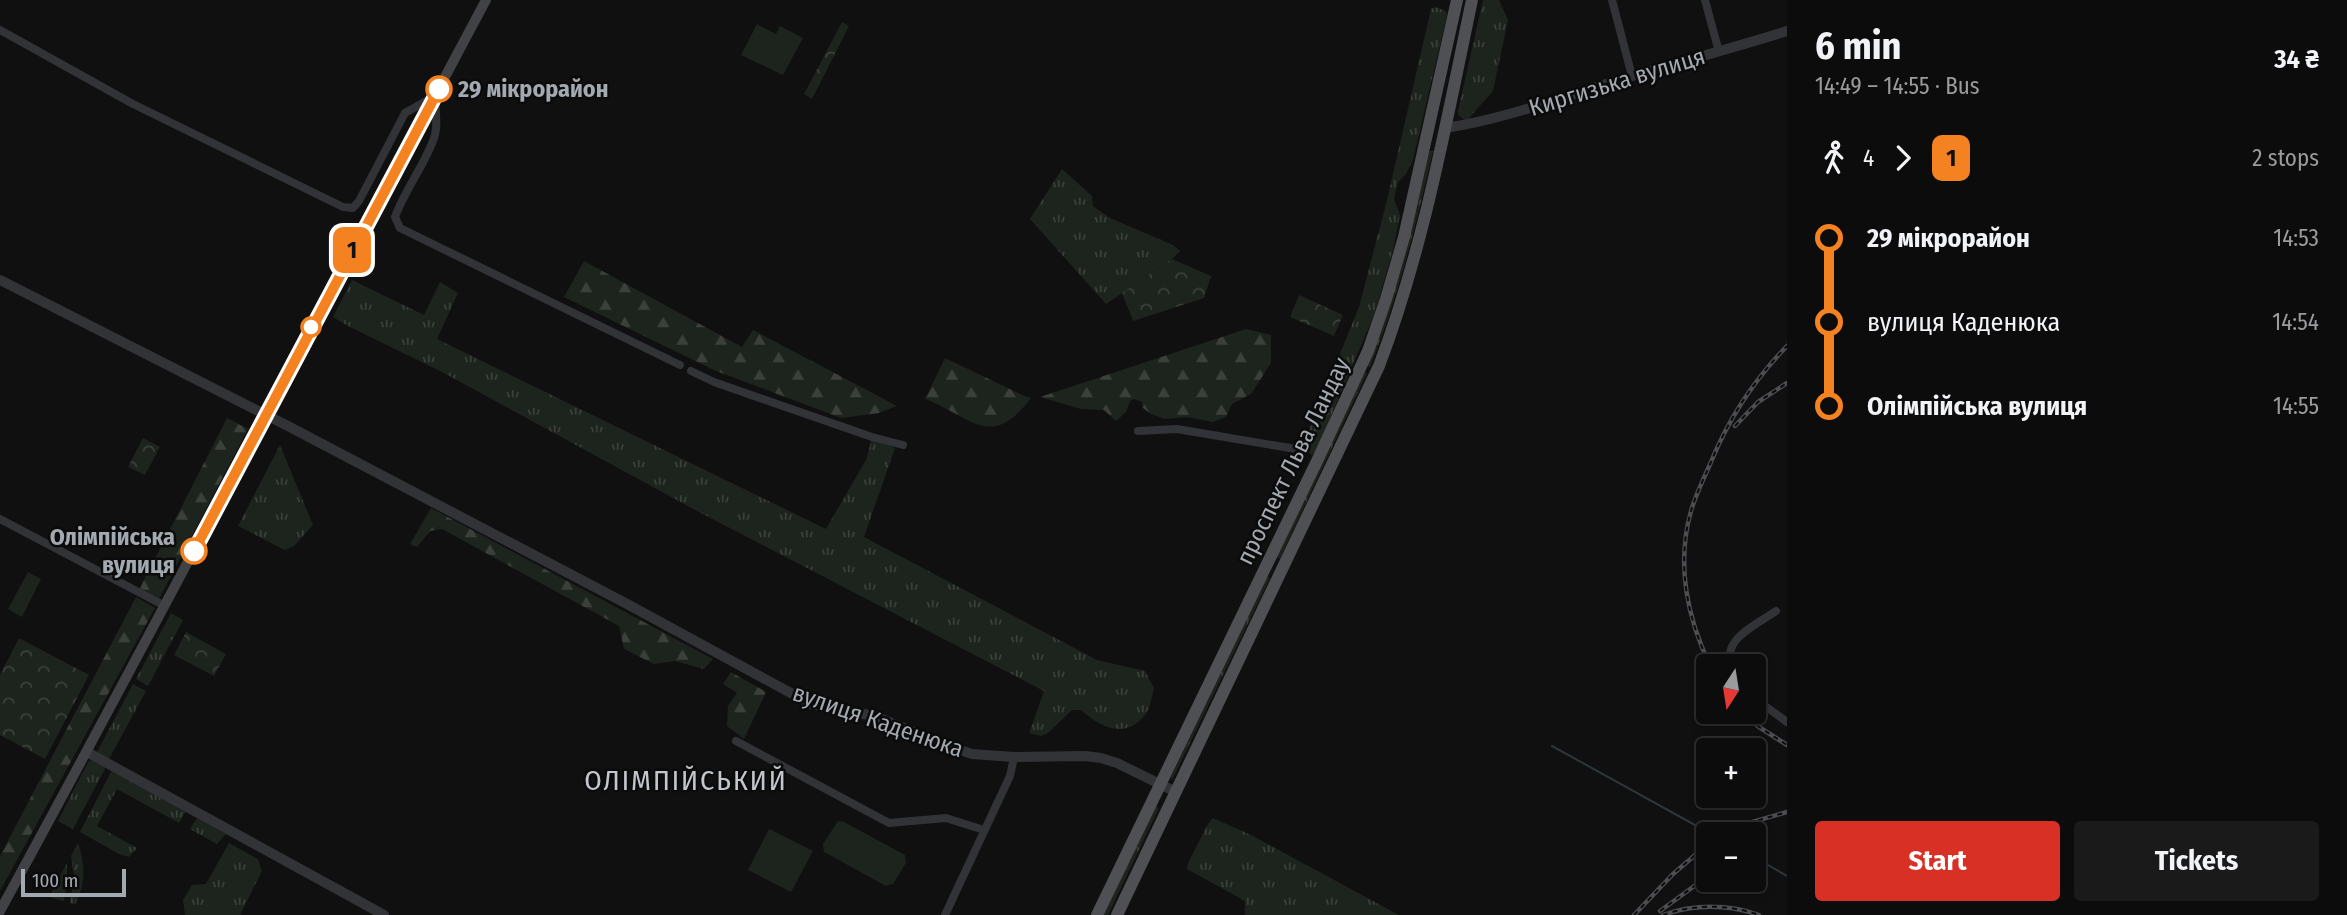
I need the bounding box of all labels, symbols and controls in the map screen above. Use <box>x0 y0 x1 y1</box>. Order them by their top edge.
text: 6 min <box>1815 23 1902 69</box>
street label: Киргизька вулиця <box>1526 42 1708 122</box>
text: 34 ₴ <box>2274 44 2319 75</box>
text: 14:49 – 14:55 · Bus <box>1815 72 1980 100</box>
place label: 29 мікрорайон <box>457 75 608 103</box>
marker: 29 мікрорайон <box>426 76 452 102</box>
icon: walk <box>1815 139 1853 177</box>
icon: forward <box>1884 139 1922 177</box>
text: 4 <box>1863 144 1874 172</box>
text: 1 <box>1946 144 1956 172</box>
text: 2 stops <box>2252 144 2319 172</box>
text: 29 мікрорайон <box>1867 223 2030 254</box>
text: 14:53 <box>2273 224 2319 252</box>
line badge: 1 <box>329 227 375 273</box>
text: 1 <box>347 236 357 264</box>
text: вулиця Каденюка <box>1867 307 2060 338</box>
text: 14:54 <box>2272 308 2319 336</box>
unlabelled marker <box>301 317 321 337</box>
street label: проспект Льва Ландау <box>1231 353 1355 569</box>
text: Олімпійська вулиця <box>1867 391 2087 422</box>
text: 14:55 <box>2273 392 2319 420</box>
place label: Олімпійська вулиця <box>50 523 175 579</box>
marker: Олімпійська вулиця <box>181 538 207 564</box>
north arrow <box>1696 654 1766 724</box>
map controls <box>1696 654 1766 892</box>
street label: вулиця Каденюка <box>789 679 967 763</box>
button: + <box>1696 738 1766 808</box>
district label: ОЛІМПІЙСЬКИЙ <box>584 764 788 797</box>
button: Start <box>1815 821 2060 901</box>
button: Tickets <box>2074 821 2319 901</box>
button: − <box>1696 822 1766 892</box>
scale bar <box>21 866 126 898</box>
text: 100 m <box>32 869 78 892</box>

